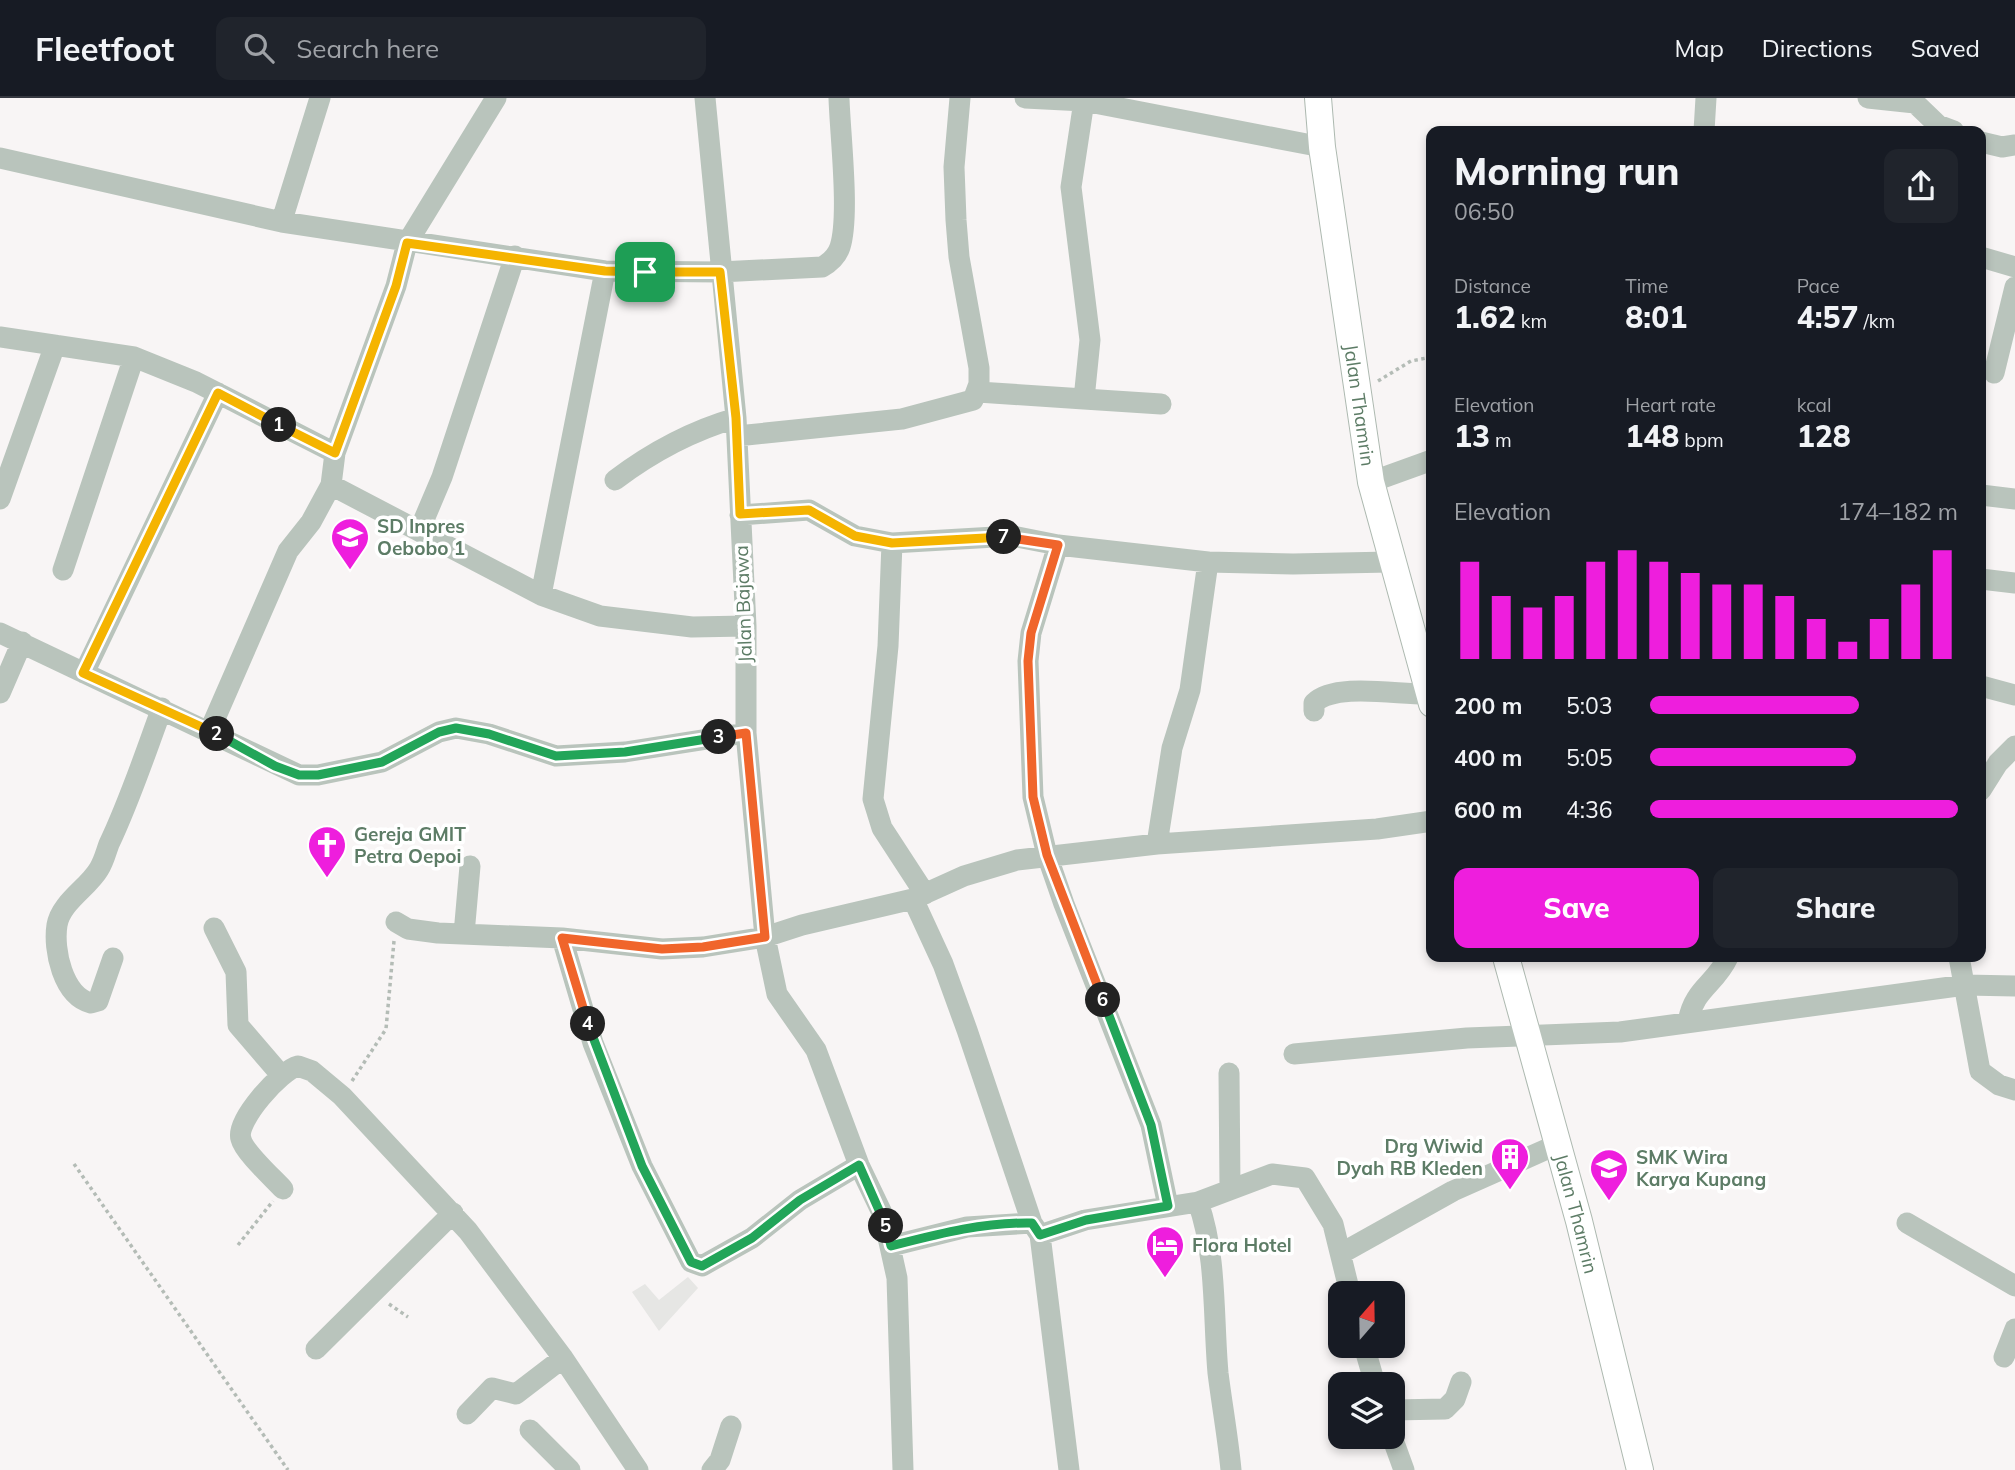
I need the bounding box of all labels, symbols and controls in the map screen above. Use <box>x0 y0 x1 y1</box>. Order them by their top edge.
search box <box>216 17 706 80</box>
text: Fleetfoot <box>35 28 174 69</box>
icon: search <box>240 29 278 67</box>
text: Search here <box>296 32 439 65</box>
text: Map <box>1674 33 1724 63</box>
text: Directions <box>1762 33 1873 63</box>
text: Saved <box>1911 33 1980 63</box>
text: Morning run <box>1454 147 1680 195</box>
button: share <box>1884 149 1958 223</box>
text: 06:50 <box>1454 197 1514 226</box>
pin <box>615 242 675 302</box>
icon: arrive <box>626 253 664 291</box>
text: Distance <box>1454 274 1531 298</box>
text: Time <box>1625 274 1668 298</box>
text: Pace <box>1797 274 1840 298</box>
text: 1.62 <box>1454 298 1516 336</box>
text: 8:01 <box>1625 298 1687 336</box>
text: 4:57 <box>1797 298 1858 336</box>
text: km <box>1516 309 1547 333</box>
text: /km <box>1858 309 1895 333</box>
street label: Jalan Thamrin <box>1339 342 1381 468</box>
text: Elevation <box>1454 393 1534 417</box>
text: Heart rate <box>1625 393 1716 417</box>
text: kcal <box>1797 393 1831 417</box>
pin: 1 <box>262 408 296 442</box>
text: 1 <box>273 412 284 436</box>
text: 13 <box>1454 417 1490 455</box>
text: 148 <box>1625 417 1679 455</box>
text: 128 <box>1797 417 1851 455</box>
text: m <box>1490 428 1512 452</box>
text: bpm <box>1679 428 1724 452</box>
text: Elevation <box>1454 497 1551 526</box>
text: 174–182 m <box>1837 497 1958 526</box>
place label: SD Inpres Oebobo 1 <box>377 514 465 560</box>
school or university icon: SD Inpres Oebobo 1 <box>329 516 371 571</box>
pin: 7 <box>986 520 1021 555</box>
text: 7 <box>998 524 1009 548</box>
street label: Jalan Bajawa <box>729 545 757 663</box>
text: 200 m <box>1454 691 1522 720</box>
text: 5:03 <box>1566 691 1613 720</box>
pin: 2 <box>200 716 234 752</box>
pin: 3 <box>702 720 736 754</box>
text: 2 <box>211 721 222 745</box>
text: 3 <box>713 724 724 748</box>
text: 400 m <box>1454 743 1522 772</box>
text: 5:05 <box>1566 743 1613 772</box>
text: 600 m <box>1454 795 1522 824</box>
text: 4:36 <box>1566 795 1613 824</box>
place label: Gereja GMIT Petra Oepoi <box>354 822 466 868</box>
church icon: Gereja GMIT Petra Oepoi <box>306 824 348 879</box>
button: Save <box>1454 868 1699 948</box>
button: Share <box>1713 868 1958 948</box>
pin: 6 <box>1086 982 1120 1018</box>
text: 6 <box>1097 987 1108 1011</box>
pin: 4 <box>570 1006 606 1042</box>
text: 4 <box>582 1011 593 1035</box>
place label: Drg Wiwid Dyah RB Kleden <box>1337 1134 1483 1180</box>
building icon: Drg Wiwid Dyah RB Kleden <box>1489 1136 1531 1191</box>
place label: SMK Wira Karya Kupang <box>1636 1145 1766 1191</box>
school or university icon: SMK Wira Karya Kupang <box>1588 1147 1630 1202</box>
street label: Jalan Thamrin <box>1549 1151 1603 1276</box>
pin: 5 <box>868 1208 903 1244</box>
text: 5 <box>880 1213 891 1237</box>
hotel icon: Flora Hotel <box>1144 1224 1186 1279</box>
place label: Flora Hotel <box>1192 1233 1292 1257</box>
north arrow <box>1328 1281 1405 1358</box>
map controls <box>1328 1281 1405 1449</box>
button: layers <box>1328 1372 1405 1449</box>

